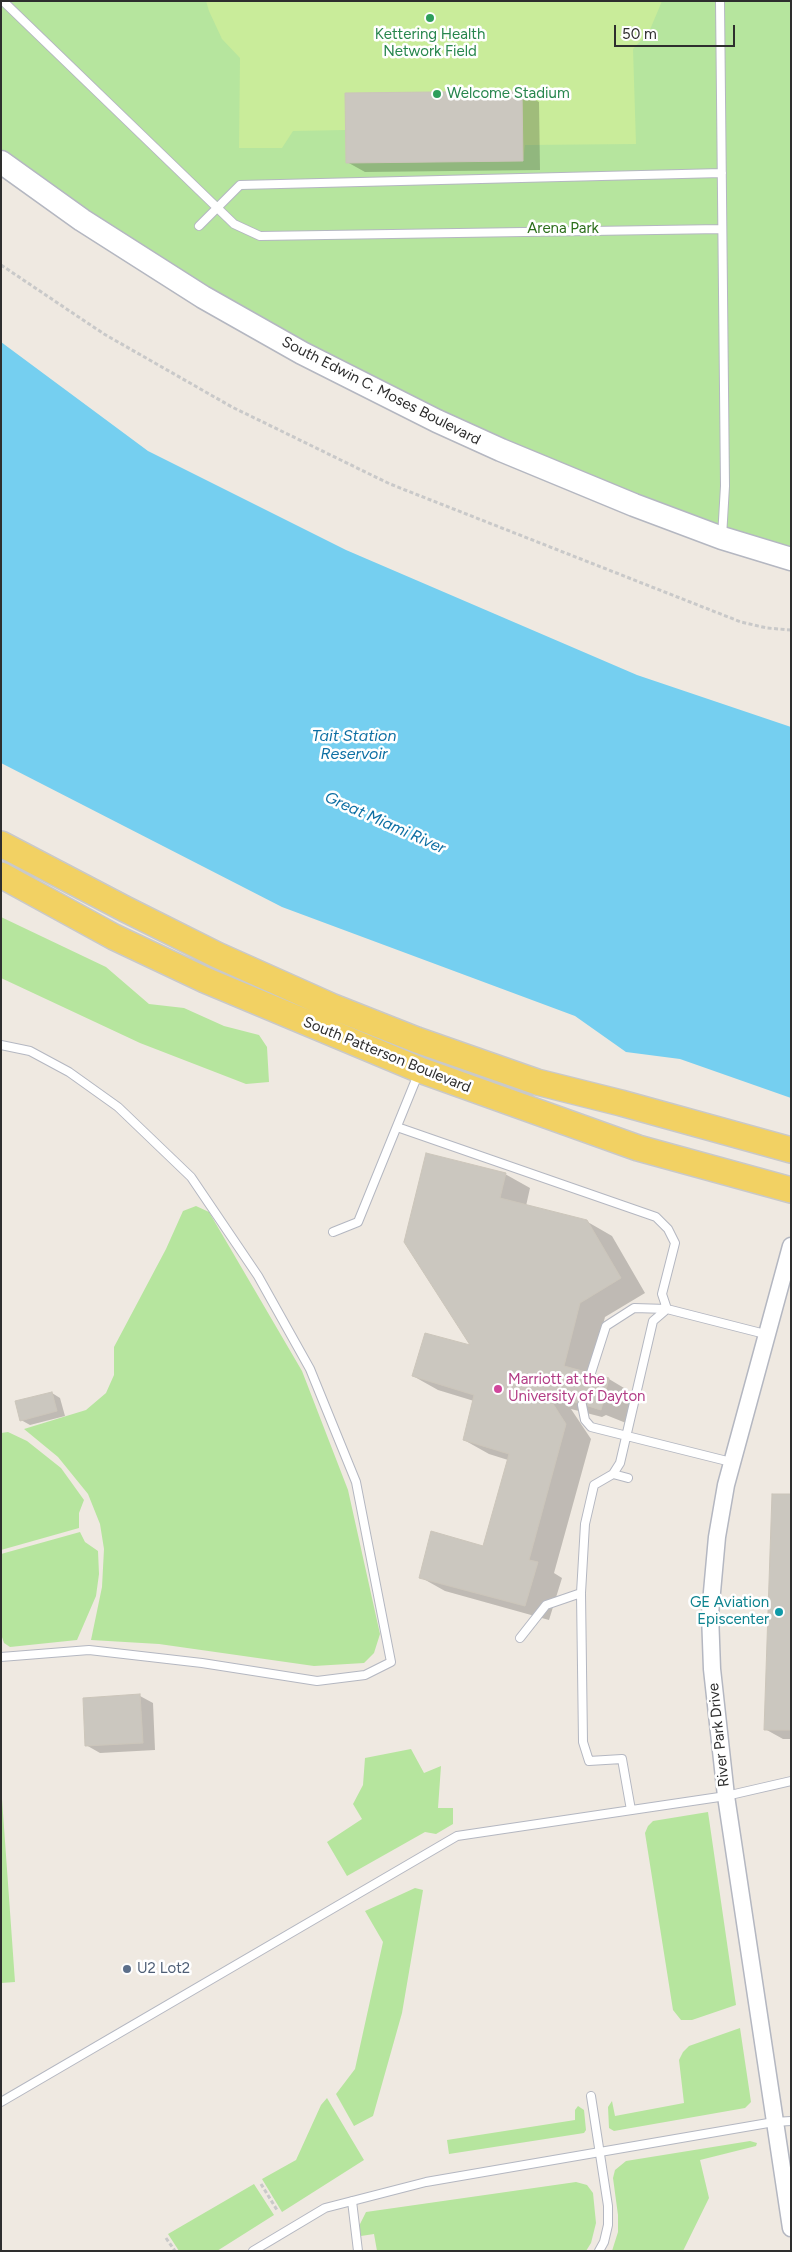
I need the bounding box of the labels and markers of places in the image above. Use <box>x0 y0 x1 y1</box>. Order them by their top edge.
marker: Kettering Health Network Field <box>424 12 436 24</box>
place label: Kettering Health Network Field <box>375 26 485 61</box>
place label: Welcome Stadium <box>447 85 570 103</box>
marker: Welcome Stadium <box>431 88 443 100</box>
place label: Marriott at the University of Dayton <box>508 1371 645 1406</box>
marker: Marriott at the University of Dayton <box>492 1383 504 1395</box>
place label: GE Aviation Episcenter <box>690 1594 769 1629</box>
marker: GE Aviation Episcenter <box>773 1606 785 1618</box>
place label: U2 Lot2 <box>137 1960 190 1978</box>
marker: U2 Lot2 <box>121 1963 133 1975</box>

